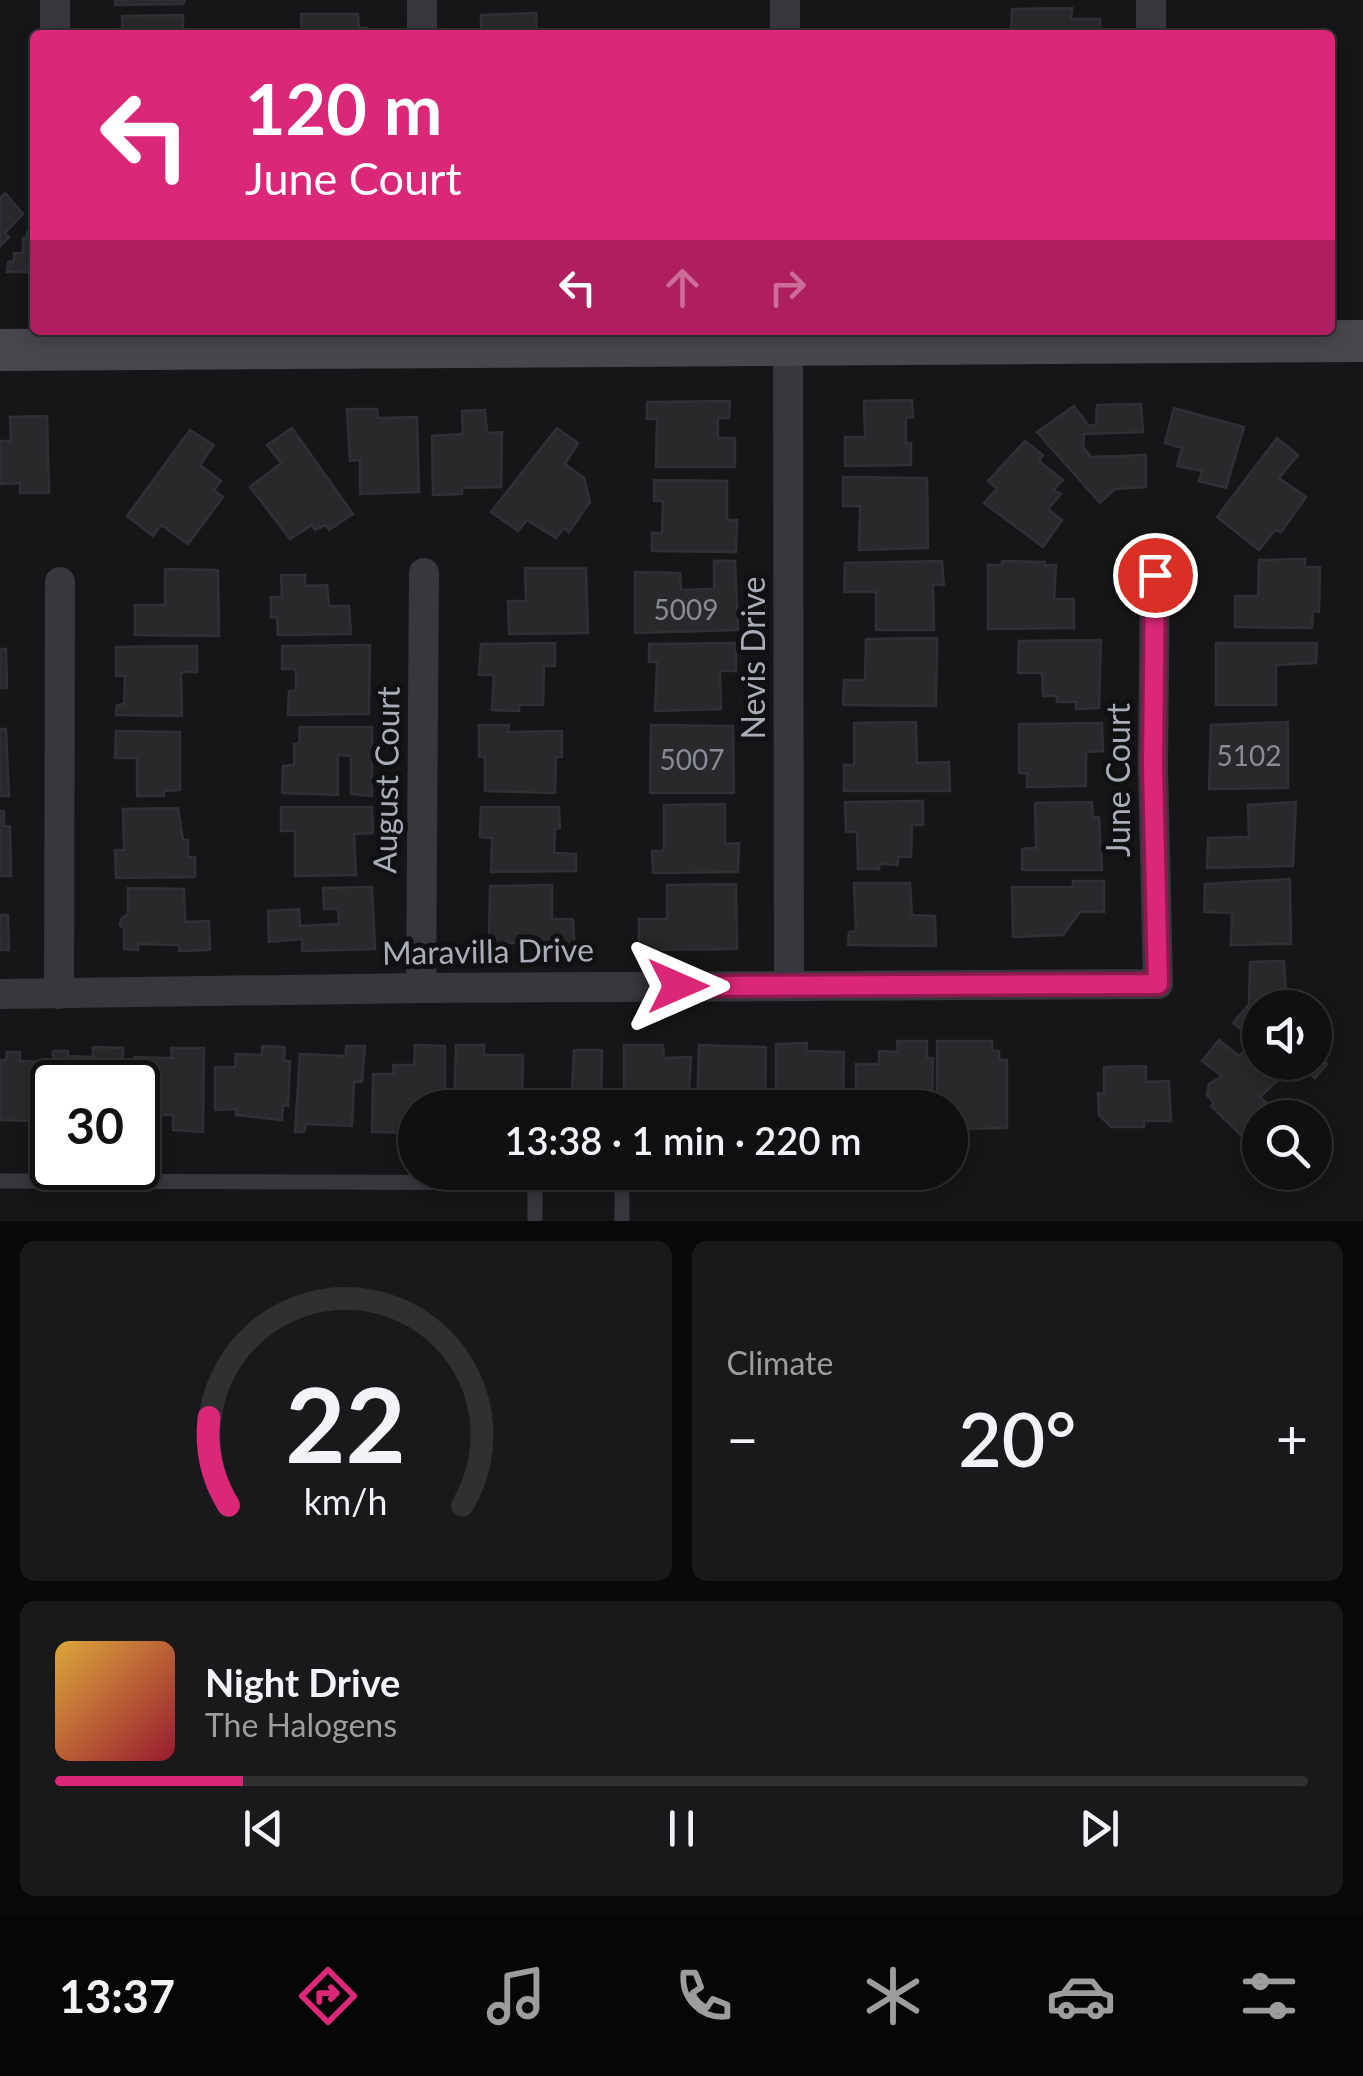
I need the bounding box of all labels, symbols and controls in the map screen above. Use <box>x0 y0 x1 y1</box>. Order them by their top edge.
text: 120 m <box>245 66 442 150</box>
icon: left <box>80 70 210 200</box>
text: June Court <box>245 151 462 205</box>
icon: left <box>550 260 605 315</box>
icon: ahead <box>655 260 710 315</box>
icon: right <box>760 260 815 315</box>
pin <box>1113 533 1198 618</box>
icon: arrive <box>1128 548 1183 603</box>
street label: Nevis Drive <box>733 576 772 740</box>
house number: 5009 <box>654 592 718 626</box>
street label: August Court <box>364 685 407 874</box>
street label: June Court <box>1098 702 1137 857</box>
house number: 5102 <box>1217 738 1281 772</box>
house number: 5007 <box>660 742 724 776</box>
street label: Maravilla Drive <box>382 929 594 972</box>
position arrow <box>626 934 730 1038</box>
map controls <box>1242 990 1332 1190</box>
button: sound <box>1242 990 1332 1080</box>
speed limit sign: 30 <box>30 1060 160 1190</box>
button: search <box>1242 1100 1332 1190</box>
text: 13:38 · 1 min · 220 m <box>505 1117 861 1163</box>
text: Climate <box>727 1343 833 1382</box>
text: 22 <box>285 1360 406 1485</box>
text: 20° <box>958 1393 1076 1483</box>
text: − <box>727 1405 758 1471</box>
text: + <box>1276 1405 1308 1471</box>
text: km/h <box>304 1480 388 1523</box>
text: Night Drive <box>205 1659 400 1705</box>
text: The Halogens <box>205 1705 397 1744</box>
icon: previous <box>236 1801 291 1856</box>
icon: pause <box>654 1801 709 1856</box>
icon: next <box>1072 1801 1127 1856</box>
icon: directions <box>293 1961 363 2031</box>
icon: music <box>481 1961 551 2031</box>
icon: phone <box>669 1961 739 2031</box>
icon: climate <box>858 1961 928 2031</box>
icon: car <box>1046 1961 1116 2031</box>
icon: filters <box>1234 1961 1304 2031</box>
text: 13:37 <box>59 1969 175 2023</box>

